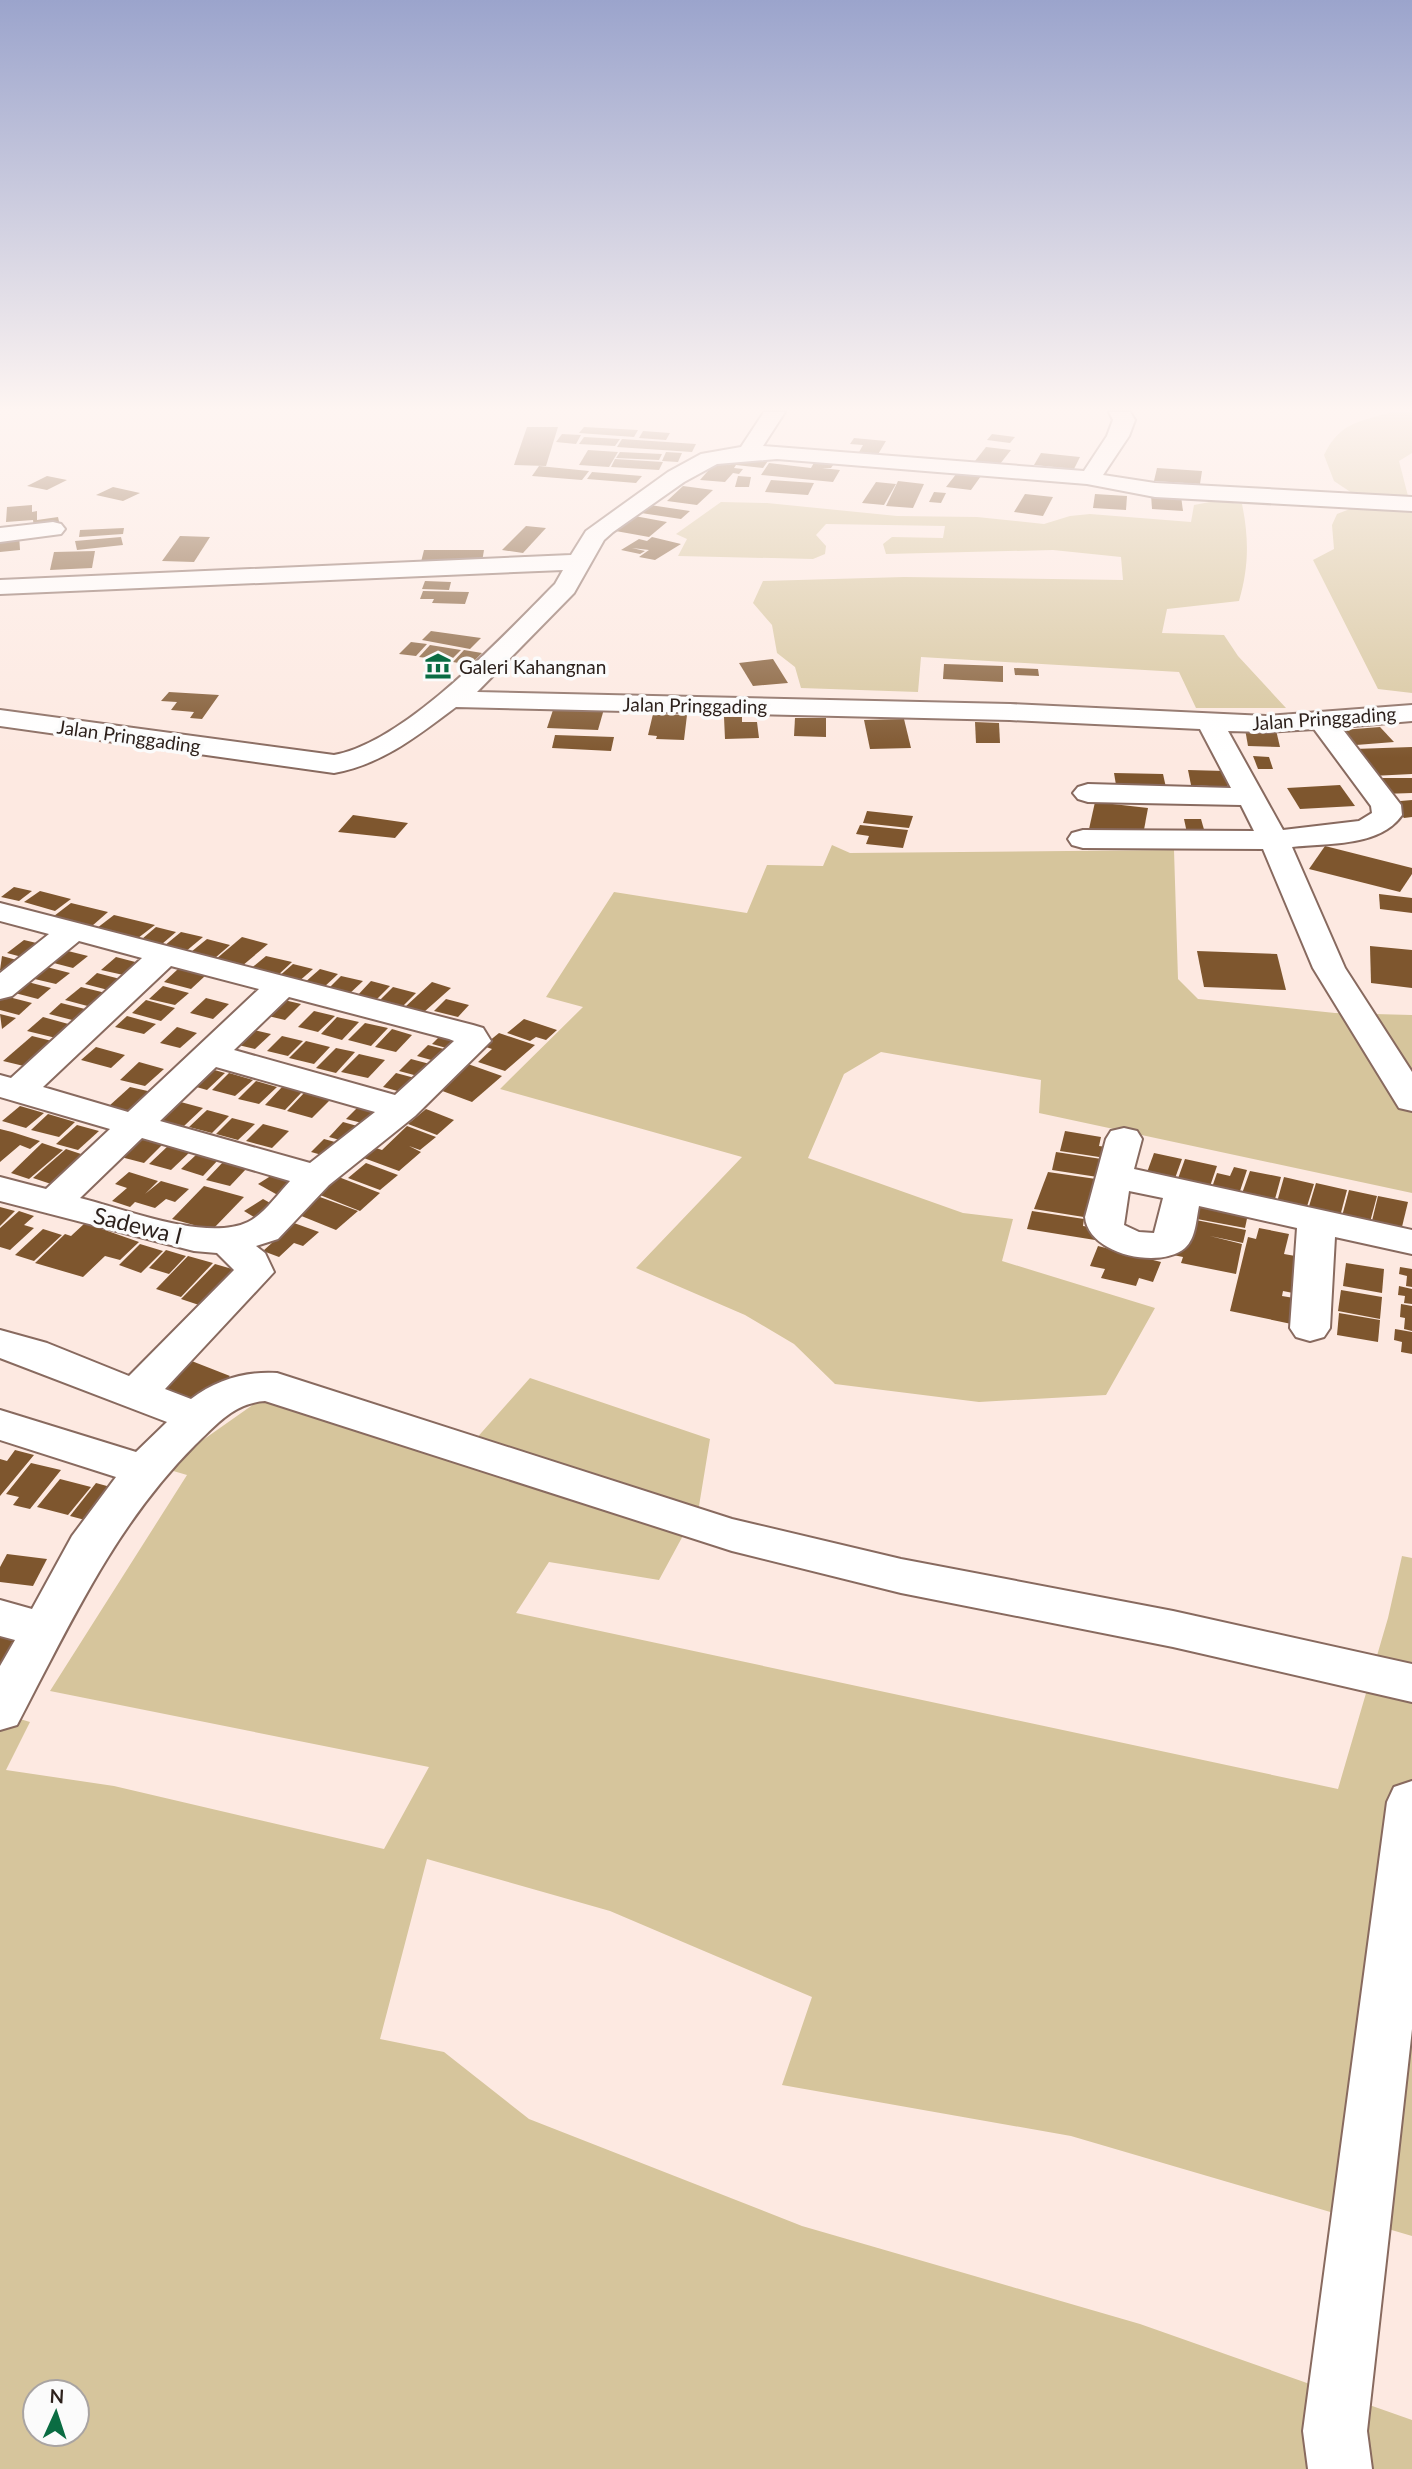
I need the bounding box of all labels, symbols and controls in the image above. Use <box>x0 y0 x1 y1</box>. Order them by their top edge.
museum icon: Galeri Kahangnan <box>423 651 453 681</box>
place label: Galeri Kahangnan <box>459 655 606 678</box>
street label: Jalan Pringgading <box>622 692 768 718</box>
street label: Jalan Pringgading <box>1251 701 1397 735</box>
street label: Jalan Pringgading <box>56 715 202 757</box>
street label: Sadewa I <box>91 1200 185 1250</box>
north arrow <box>21 2378 91 2448</box>
text: N <box>49 2384 65 2407</box>

